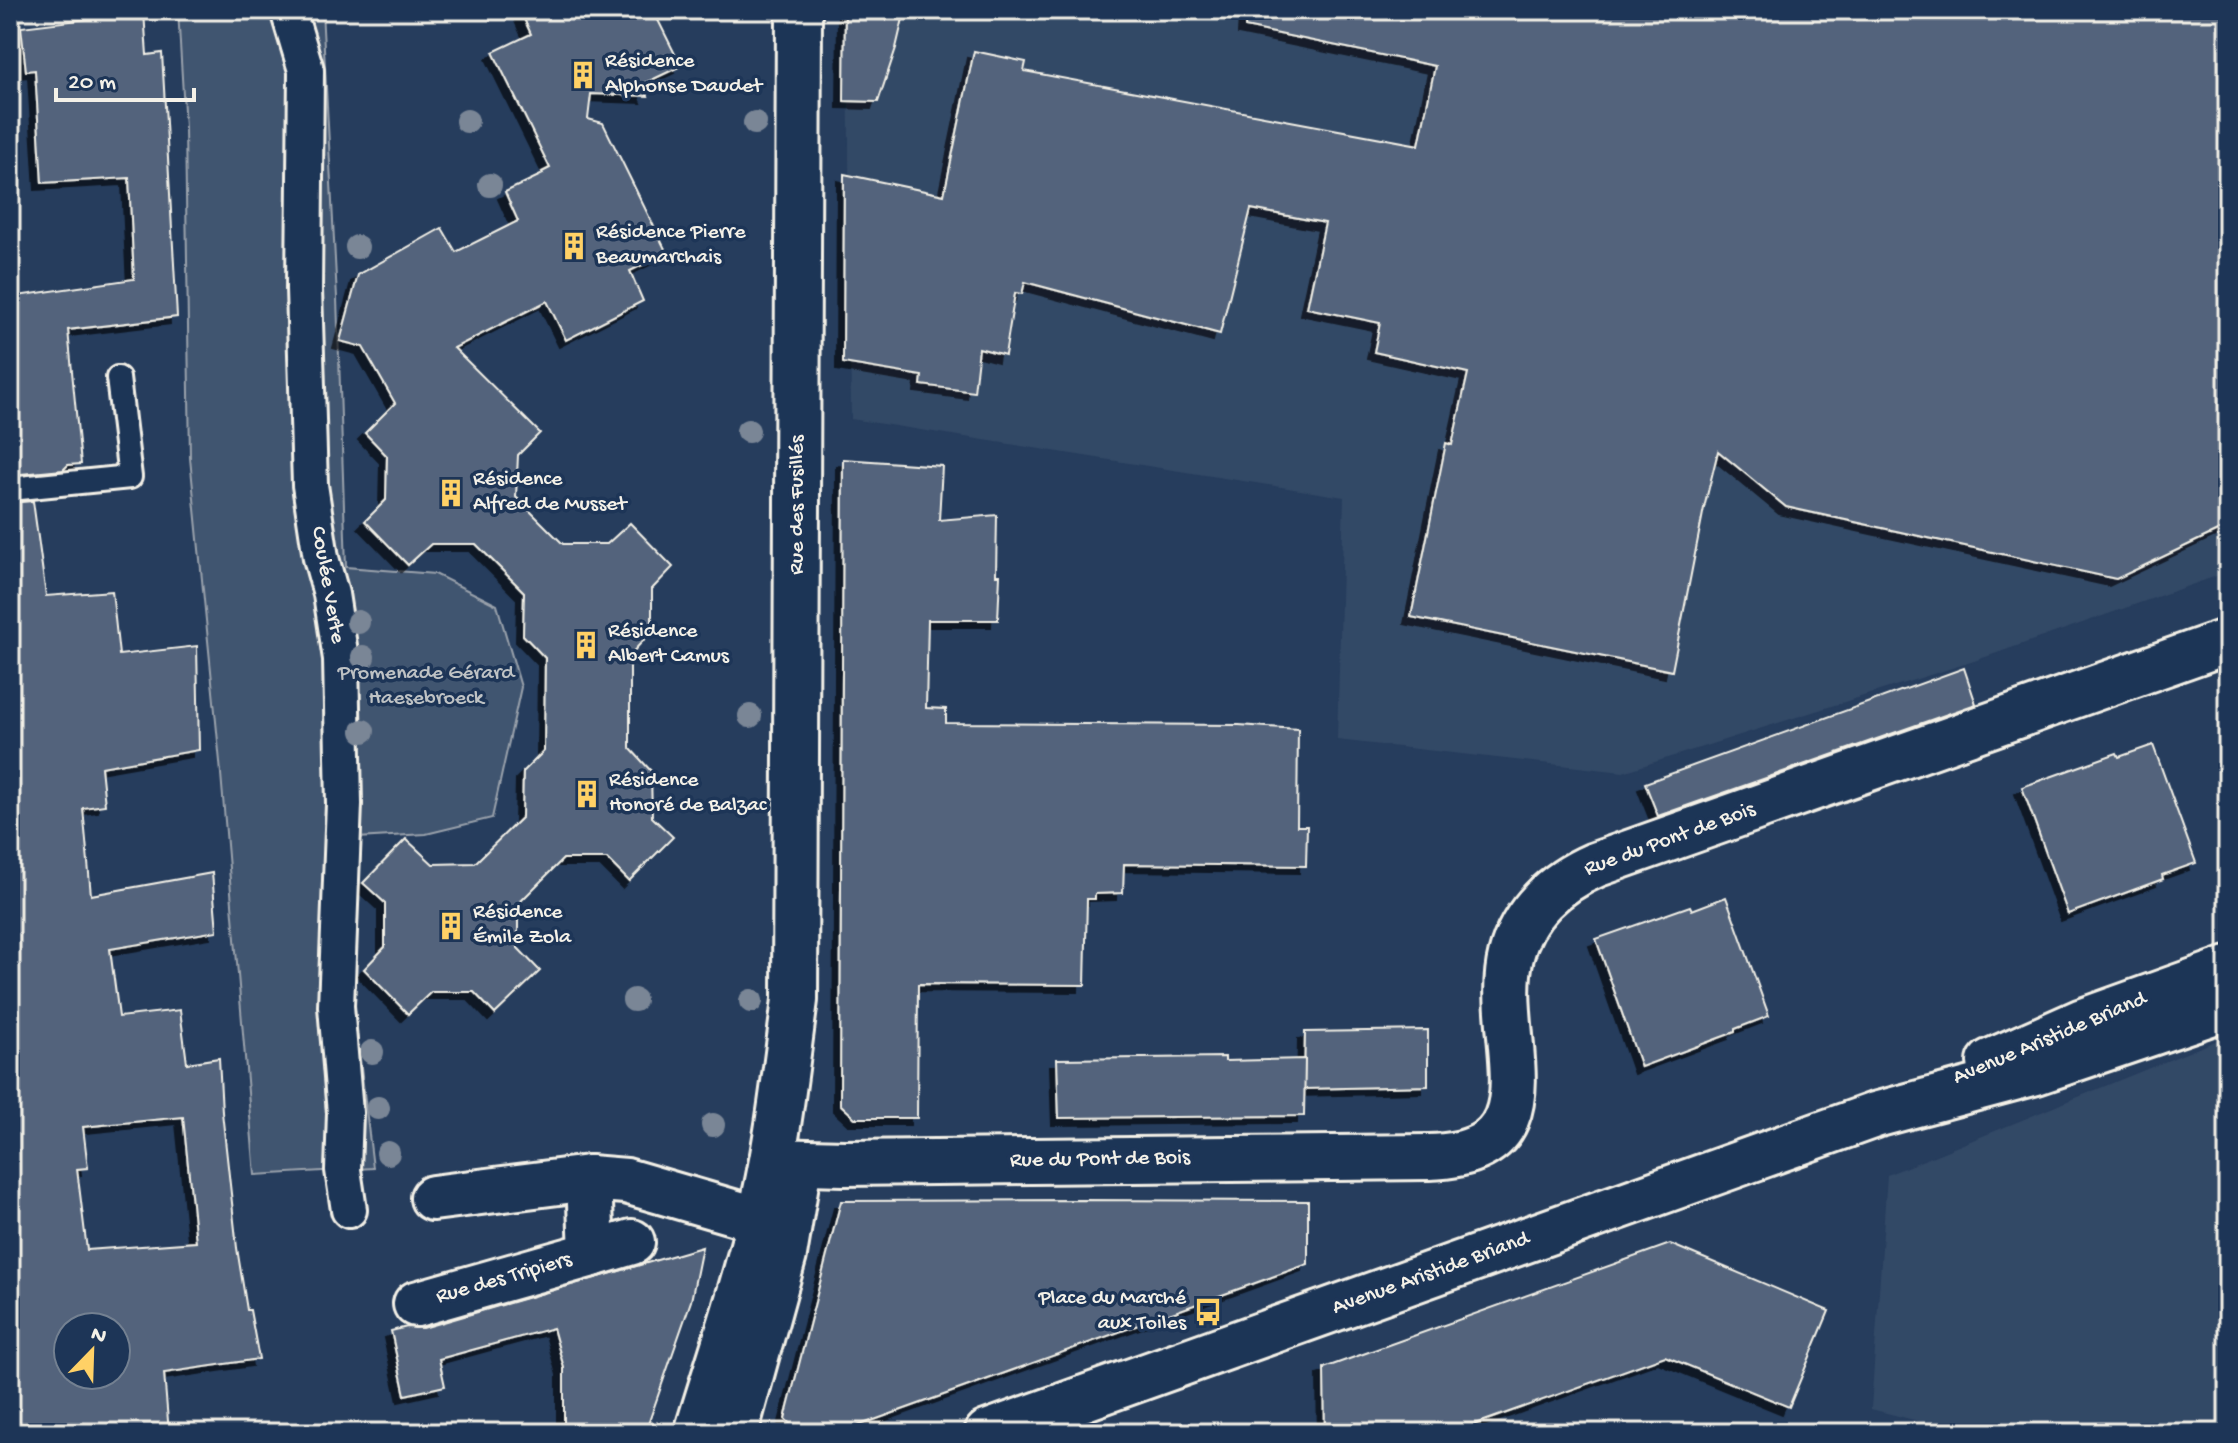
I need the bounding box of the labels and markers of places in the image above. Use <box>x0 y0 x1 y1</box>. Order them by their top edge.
place label: Résidence Alphonse Daudet <box>605 49 764 100</box>
building icon: Résidence Alphonse Daudet <box>568 60 598 90</box>
place label: Résidence Pierre Beaumarchais <box>595 220 746 271</box>
building icon: Résidence Pierre Beaumarchais <box>559 231 589 261</box>
place label: Résidence Alfred de Musset <box>473 467 628 518</box>
building icon: Résidence Alfred de Musset <box>436 478 466 508</box>
place label: Résidence Albert Camus <box>608 619 730 670</box>
building icon: Résidence Albert Camus <box>571 630 601 660</box>
place label: Résidence Honoré de Balzac <box>609 768 768 819</box>
building icon: Résidence Honoré de Balzac <box>572 779 602 809</box>
place label: Résidence Émile Zola <box>473 900 572 951</box>
building icon: Résidence Émile Zola <box>436 911 466 941</box>
place label: Place du Marché aux Toiles <box>1037 1286 1187 1337</box>
bus stop icon: Place du Marché aux Toiles <box>1193 1297 1223 1327</box>

